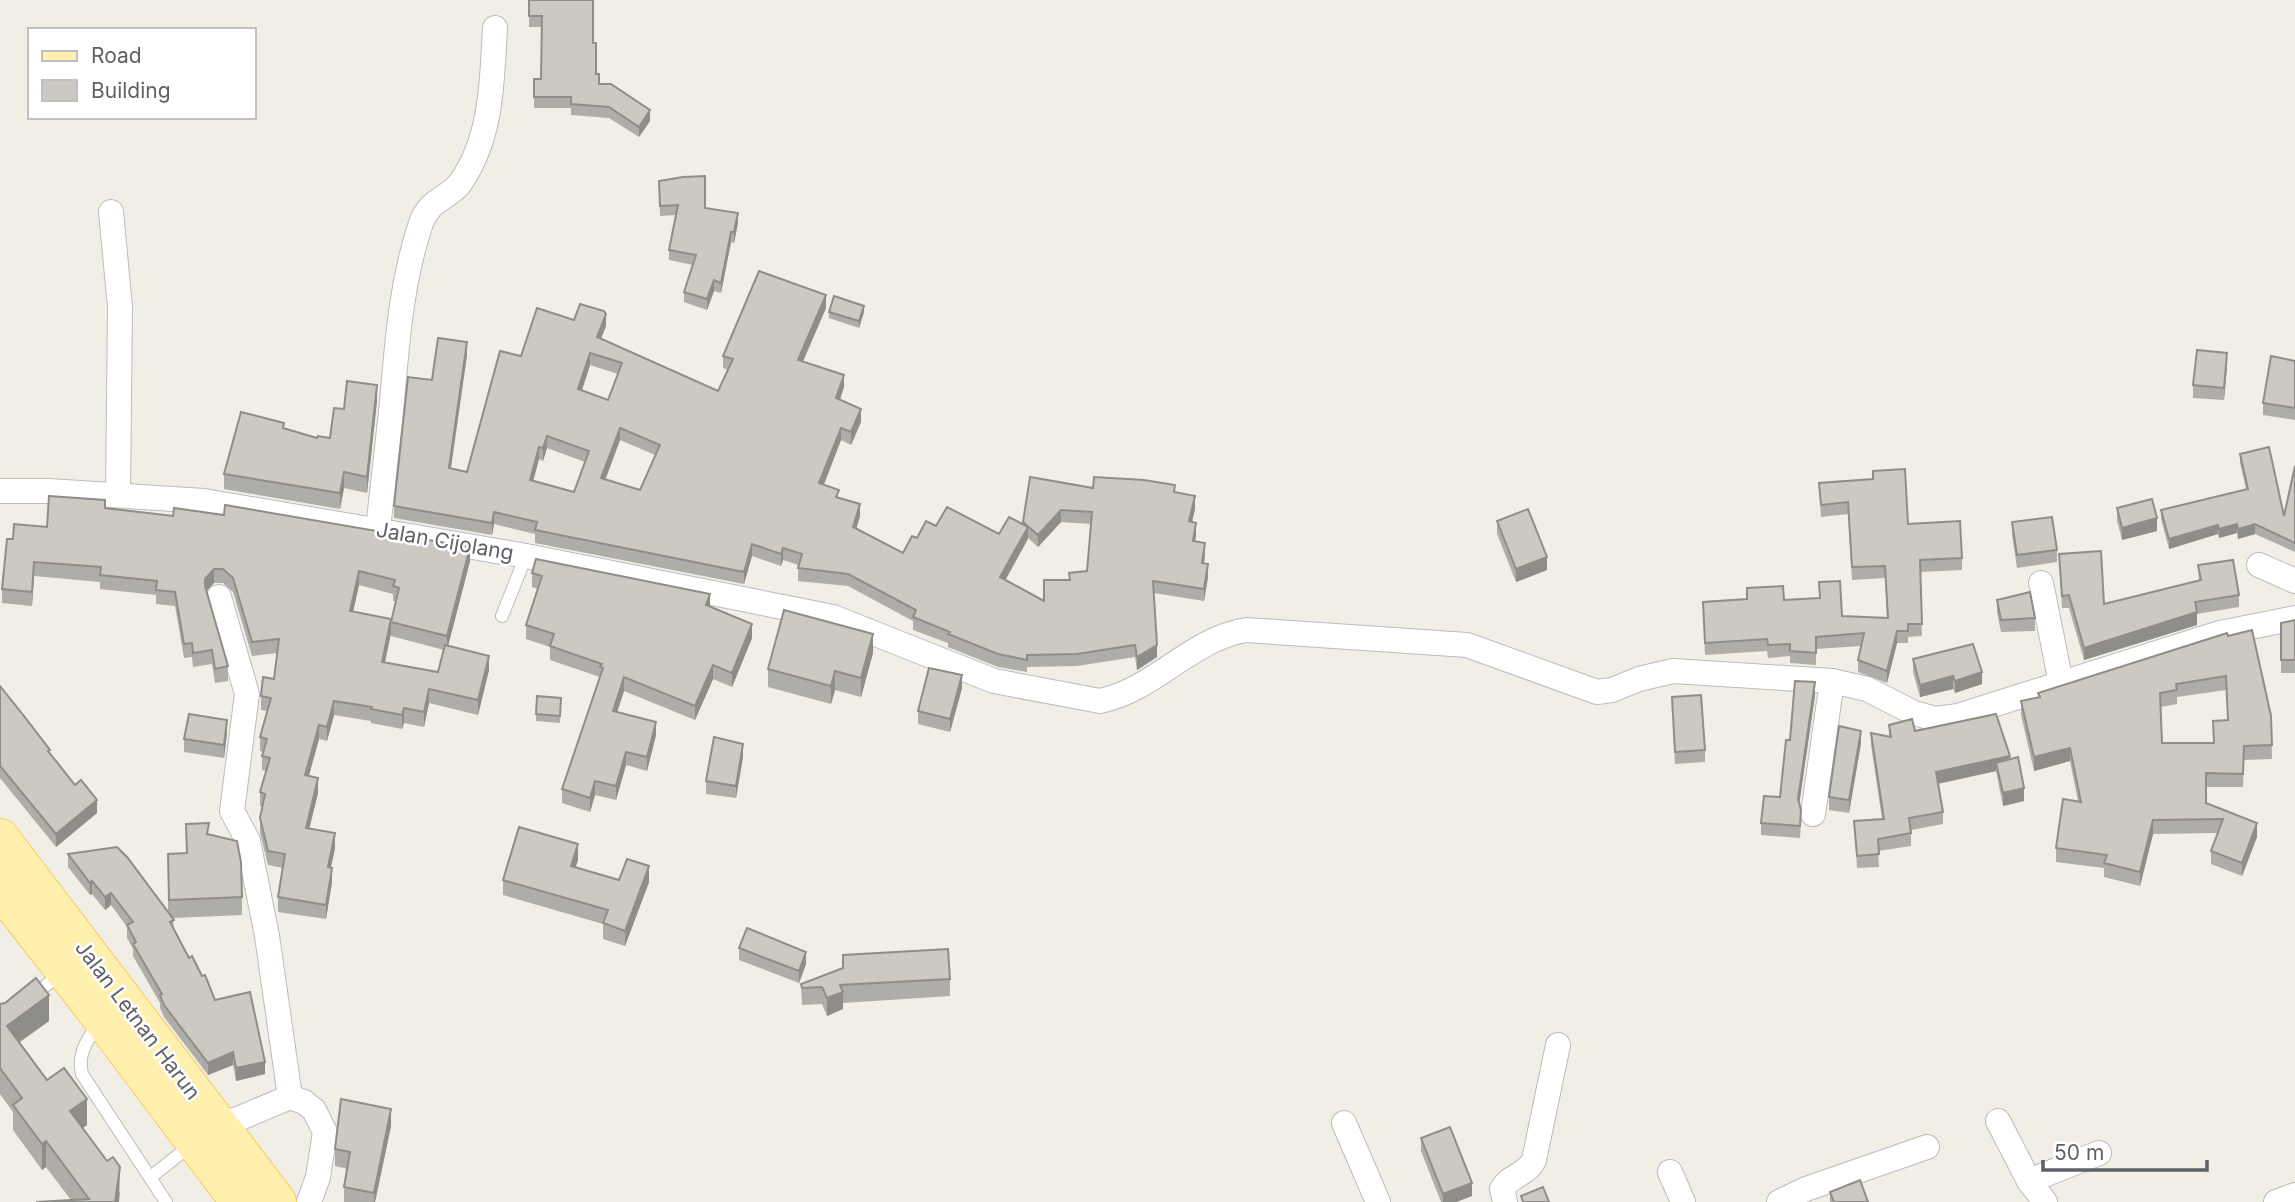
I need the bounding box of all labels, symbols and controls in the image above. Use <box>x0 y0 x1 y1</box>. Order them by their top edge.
legend <box>28 28 256 119</box>
text: Road <box>91 43 142 68</box>
text: Building <box>91 78 171 103</box>
street label: Jalan Cijolang <box>374 517 516 565</box>
street label: Jalan Letnan Harun <box>70 936 206 1104</box>
scale bar <box>2043 1128 2208 1172</box>
text: 50 m <box>2054 1140 2104 1165</box>

